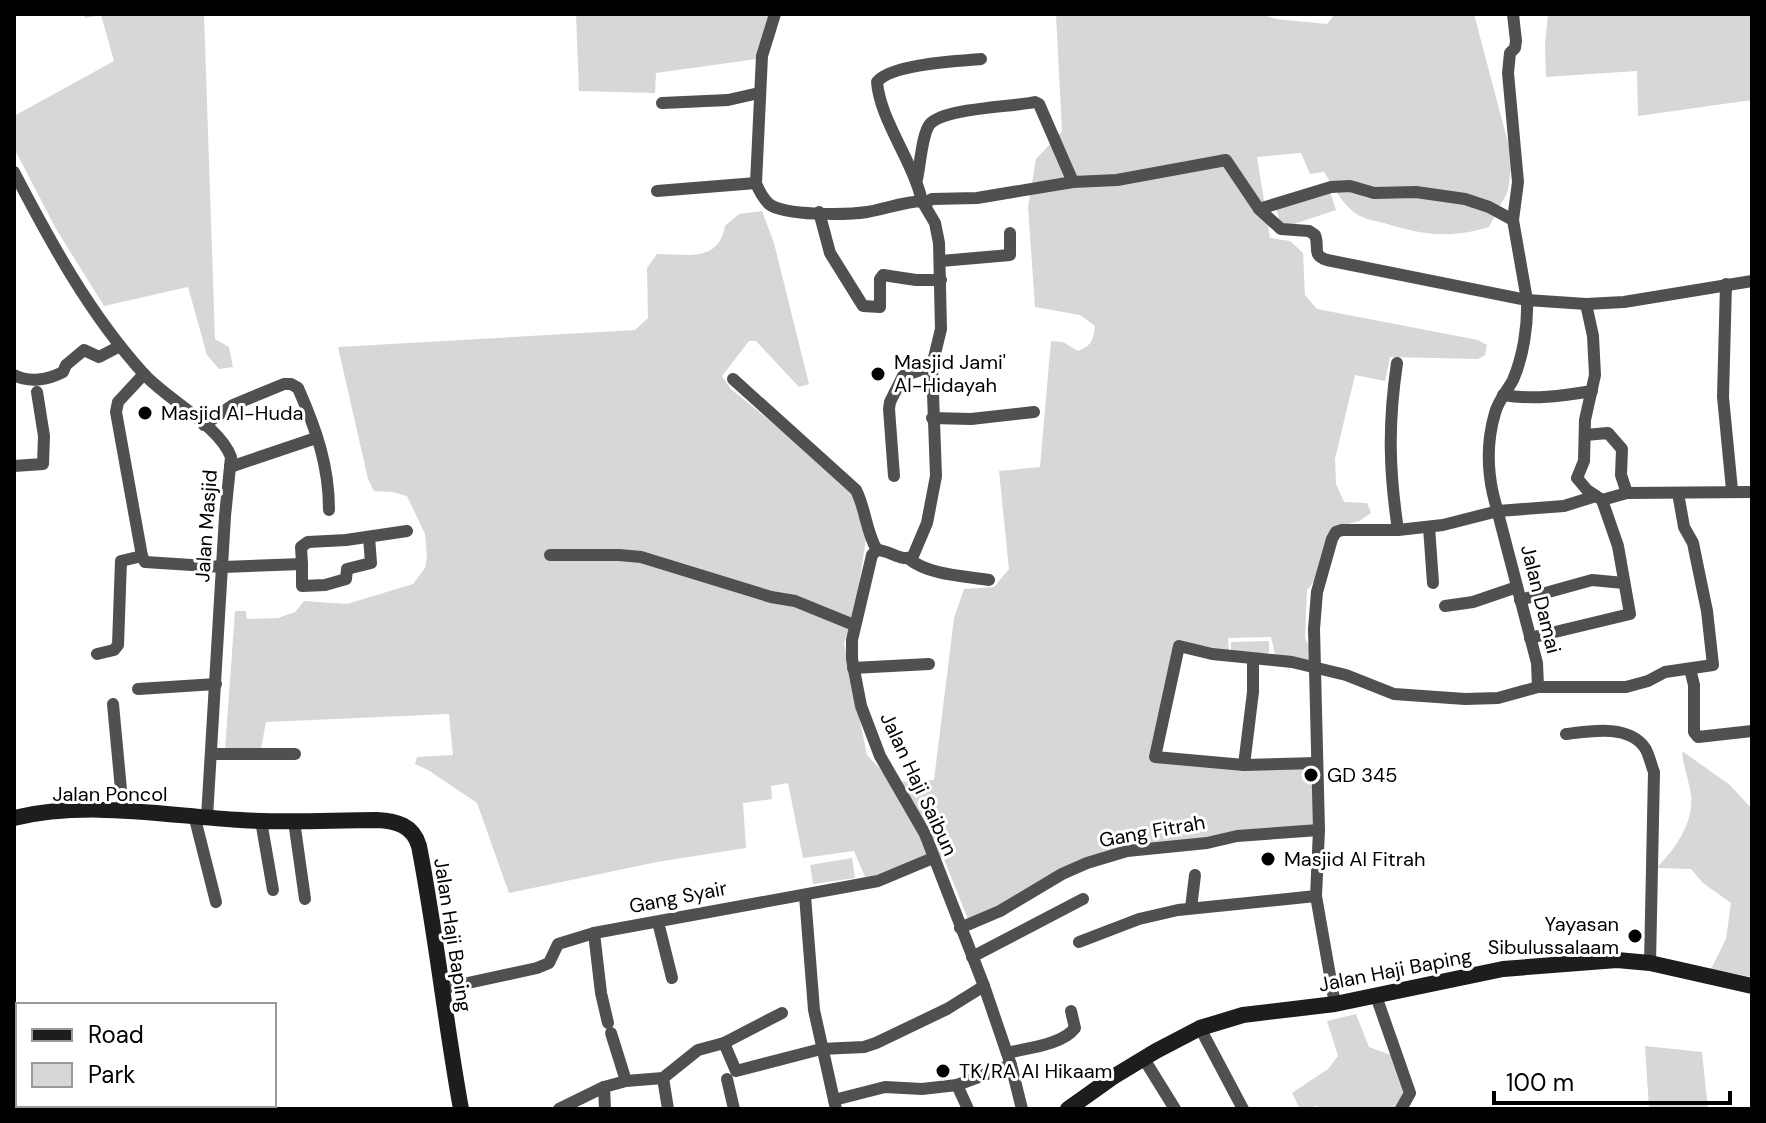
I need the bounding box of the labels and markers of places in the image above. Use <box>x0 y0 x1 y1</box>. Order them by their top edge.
place label: Masjid Jami' Al-Hidayah <box>894 349 1006 398</box>
marker: Masjid Jami' Al-Hidayah <box>869 365 887 383</box>
place label: Masjid Al-Huda <box>161 400 303 426</box>
marker: Masjid Al-Huda <box>136 404 154 422</box>
place label: GD 345 <box>1327 762 1397 788</box>
marker: GD 345 <box>1302 766 1320 784</box>
place label: Masjid Al Fitrah <box>1284 846 1425 872</box>
marker: Masjid Al Fitrah <box>1259 850 1277 868</box>
place label: Yayasan Sibulussalaam <box>1488 911 1619 960</box>
marker: Yayasan Sibulussalaam <box>1626 927 1644 945</box>
place label: TK/RA Al Hikaam <box>959 1058 1112 1084</box>
marker: TK/RA Al Hikaam <box>934 1062 952 1080</box>

